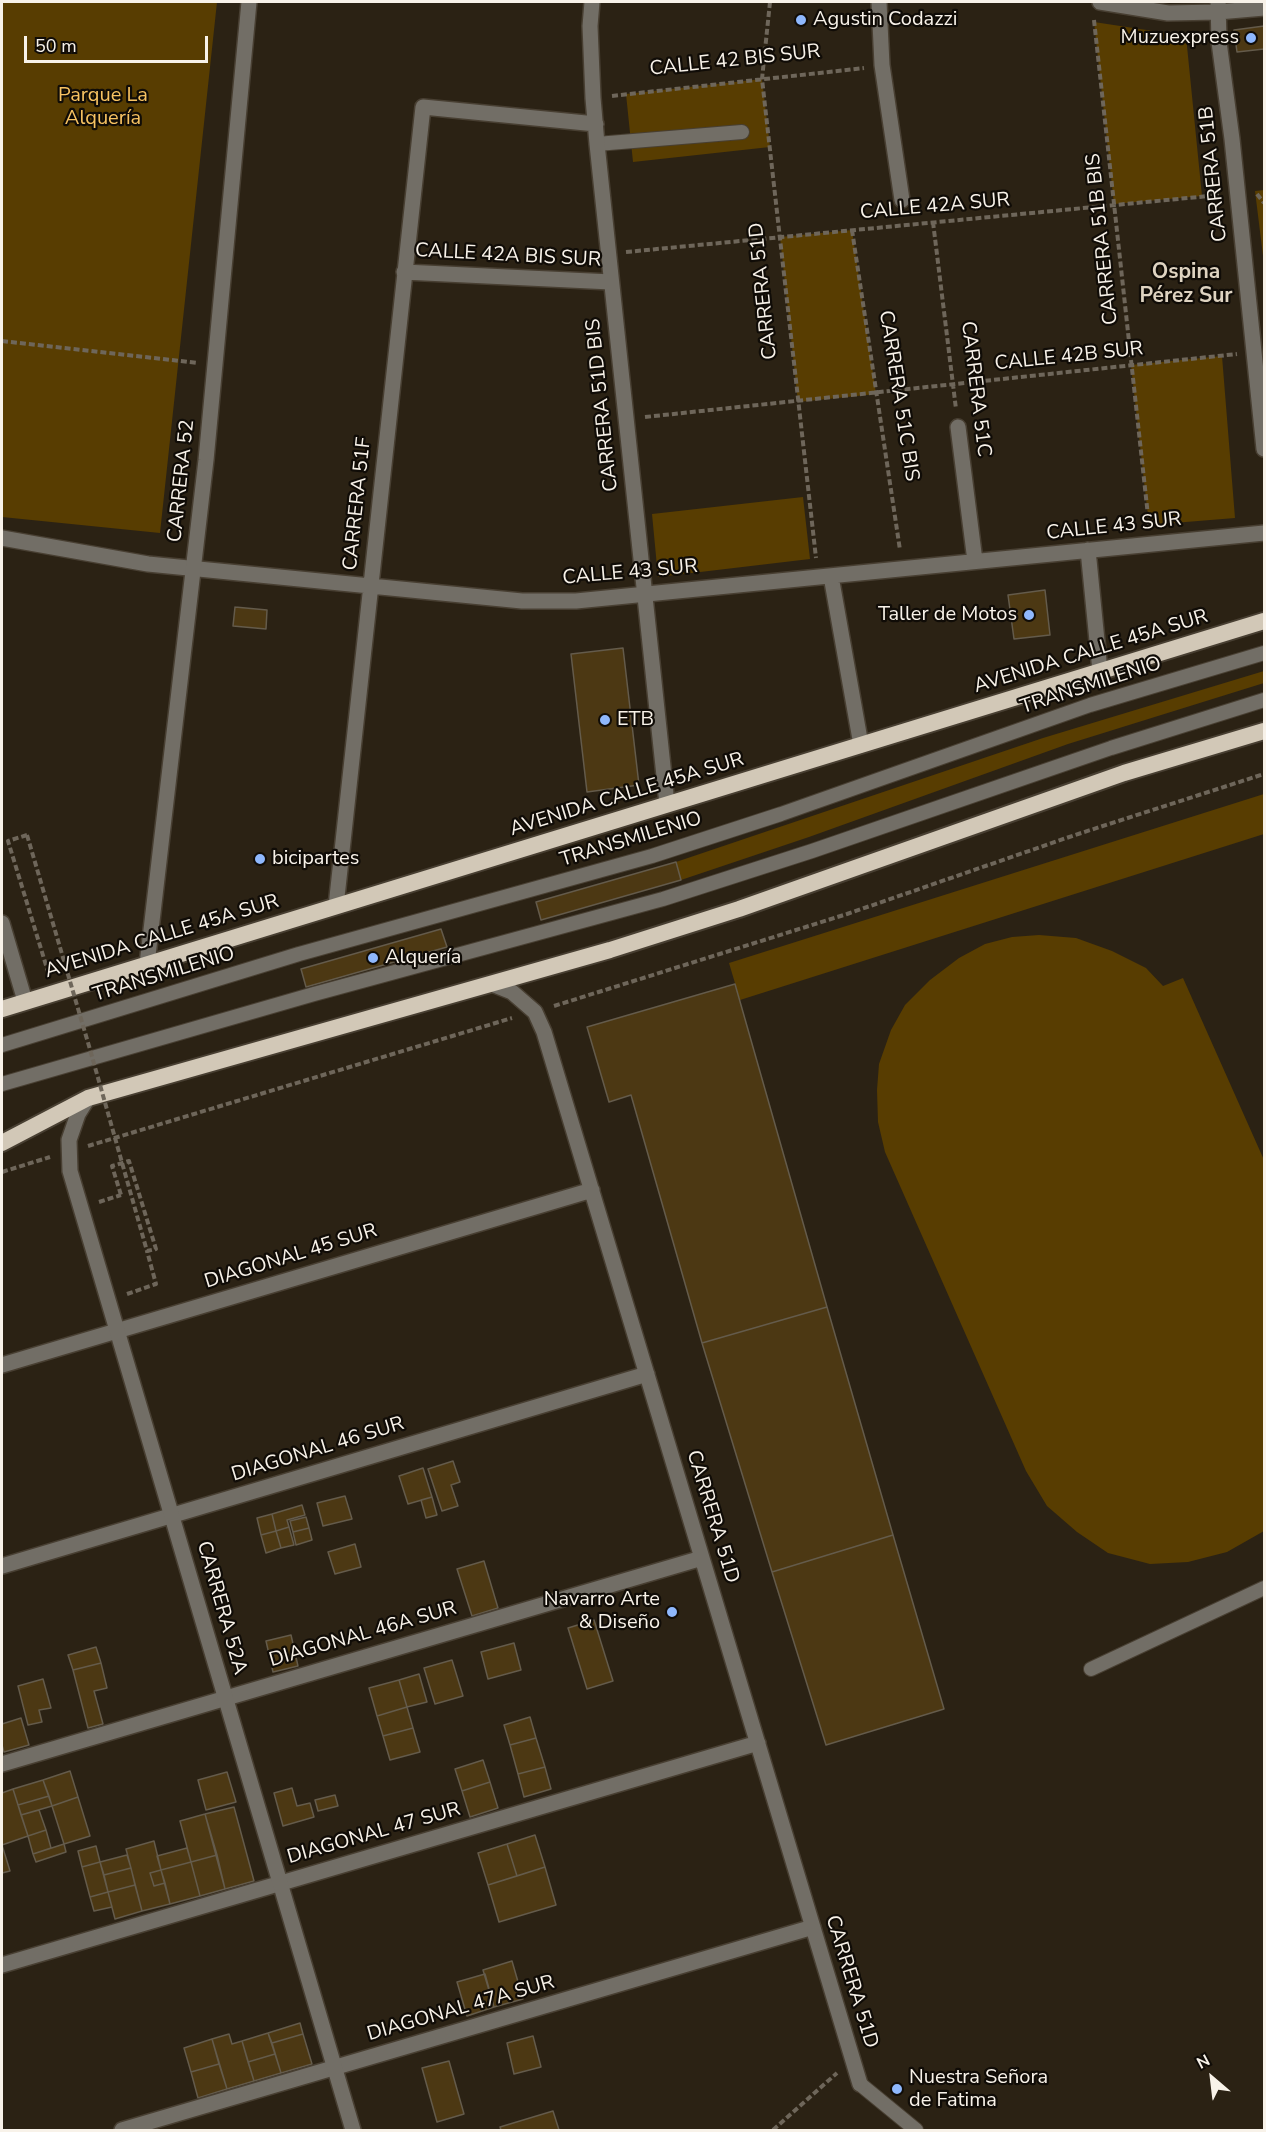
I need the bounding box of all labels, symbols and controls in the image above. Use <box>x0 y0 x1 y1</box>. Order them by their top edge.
place label: Agustin Codazzi <box>813 8 957 32</box>
marker: Agustin Codazzi <box>794 13 808 27</box>
scale bar <box>27 24 212 62</box>
place label: Muzuexpress <box>1121 26 1239 50</box>
marker: Muzuexpress <box>1244 31 1258 45</box>
text: 50 m <box>35 34 77 58</box>
street label: CALLE 42 BIS SUR <box>648 40 822 82</box>
park label: Parque La Alquería <box>58 84 148 131</box>
street label: CARRERA 51B <box>1195 105 1233 243</box>
street label: CARRERA 51B BIS <box>1082 152 1124 326</box>
street label: CALLE 42A SUR <box>859 189 1011 225</box>
street label: CARRERA 51D <box>745 221 783 361</box>
street label: CALLE 42A BIS SUR <box>414 239 602 273</box>
district label: Ospina Pérez Sur <box>1139 260 1233 310</box>
street label: CARRERA 51C BIS <box>873 309 923 483</box>
street label: CARRERA 51D BIS <box>582 317 624 493</box>
street label: CARRERA 51C <box>955 320 995 458</box>
street label: CALLE 42B SUR <box>994 337 1144 377</box>
street label: CARRERA 52 <box>164 419 200 543</box>
street label: CARRERA 51F <box>339 436 377 572</box>
street label: CALLE 43 SUR <box>1045 508 1183 546</box>
street label: CALLE 43 SUR <box>561 555 699 591</box>
place label: Taller de Motos <box>878 603 1017 627</box>
street label: AVENIDA CALLE 45A SUR <box>971 605 1211 699</box>
marker: Taller de Motos <box>1022 608 1036 622</box>
street label: TRANSMILENIO <box>1017 652 1165 720</box>
place label: ETB <box>617 708 654 732</box>
marker: ETB <box>598 713 612 727</box>
street label: AVENIDA CALLE 45A SUR <box>507 748 747 842</box>
street label: TRANSMILENIO <box>557 807 705 873</box>
place label: bicipartes <box>272 847 359 871</box>
marker: bicipartes <box>253 852 267 866</box>
street label: AVENIDA CALLE 45A SUR <box>42 890 282 984</box>
street label: TRANSMILENIO <box>90 942 238 1008</box>
place label: Alquería <box>385 946 461 970</box>
marker: Alquería <box>366 951 380 965</box>
street label: DIAGONAL 45 SUR <box>202 1219 380 1295</box>
street label: DIAGONAL 46 SUR <box>229 1412 407 1488</box>
street label: CARRERA 51D <box>680 1448 744 1586</box>
street label: CARRERA 52A <box>191 1539 251 1677</box>
place label: Navarro Arte & Diseño <box>544 1588 660 1635</box>
street label: DIAGONAL 46A SUR <box>267 1597 459 1673</box>
marker: Navarro Arte & Diseño <box>665 1605 679 1619</box>
street label: DIAGONAL 47 SUR <box>285 1798 463 1870</box>
street label: CARRERA 51D <box>819 1913 883 2051</box>
street label: DIAGONAL 47A SUR <box>365 1971 557 2047</box>
north arrow <box>1182 2048 1242 2108</box>
text: N <box>1193 2050 1214 2075</box>
place label: Nuestra Señora de Fatima <box>909 2066 1048 2113</box>
marker: Nuestra Señora de Fatima <box>890 2082 904 2096</box>

